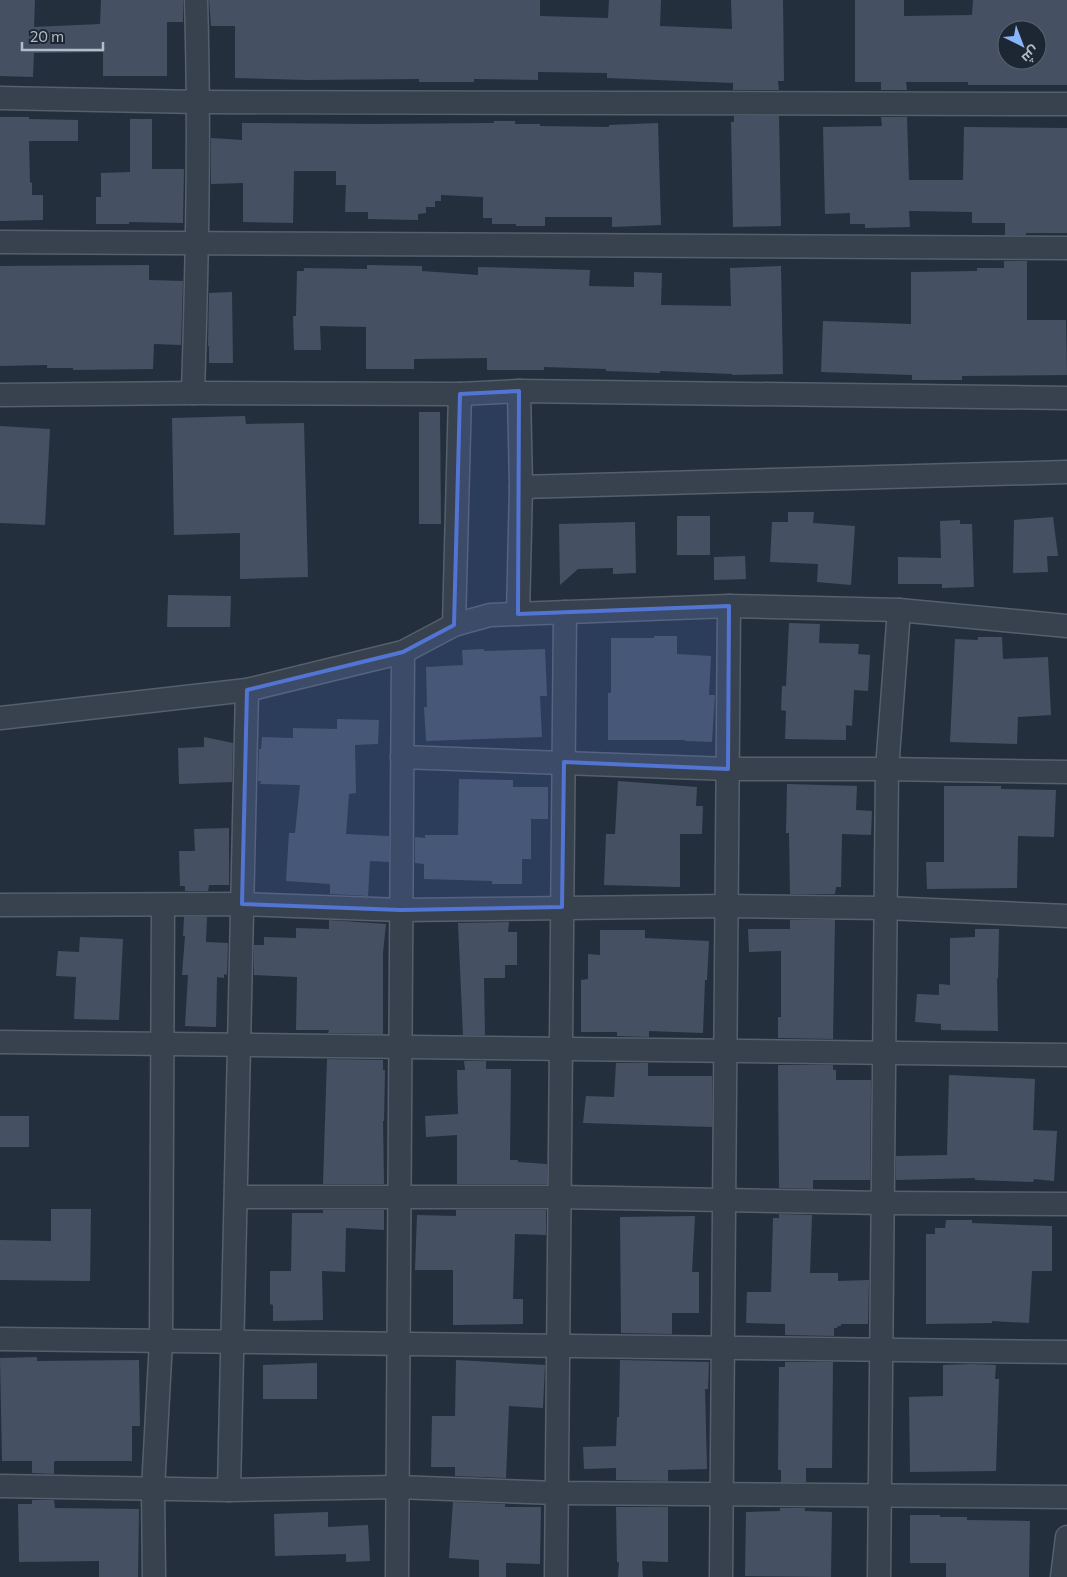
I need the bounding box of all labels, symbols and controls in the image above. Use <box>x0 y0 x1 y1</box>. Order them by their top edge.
scale bar <box>22 20 104 52</box>
north arrow <box>997 20 1047 70</box>
text: 20 m <box>30 27 64 45</box>
text: ش <box>1018 42 1043 67</box>

